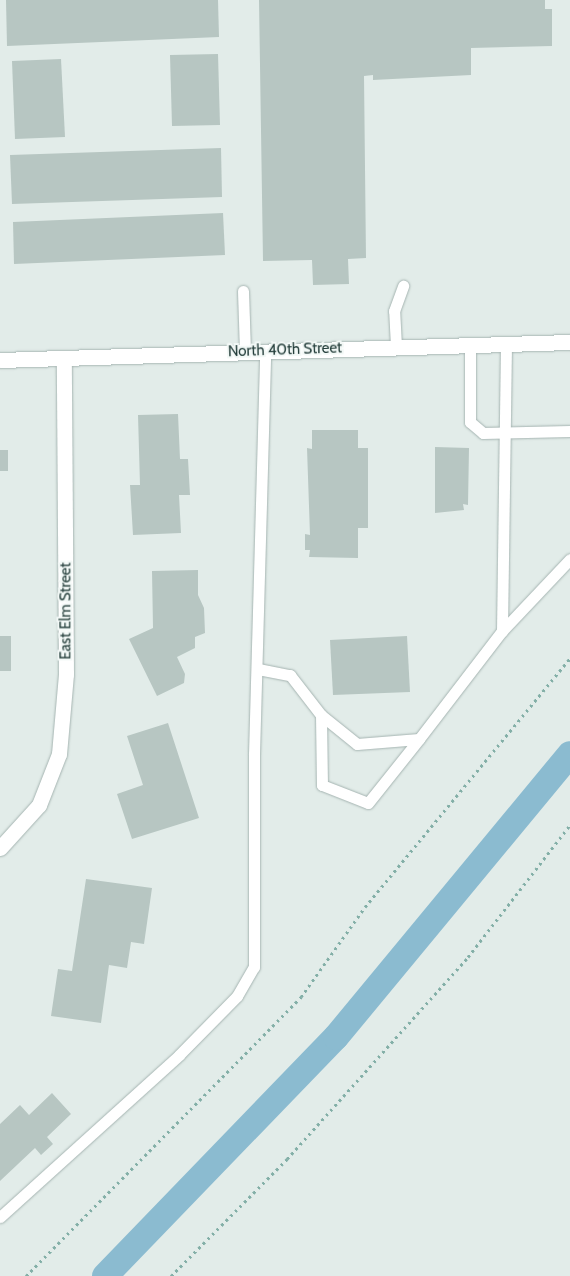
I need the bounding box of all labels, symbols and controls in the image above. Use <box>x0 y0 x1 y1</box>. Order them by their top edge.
street label: North 40th Street <box>228 339 342 361</box>
street label: East Elm Street <box>57 562 75 660</box>

